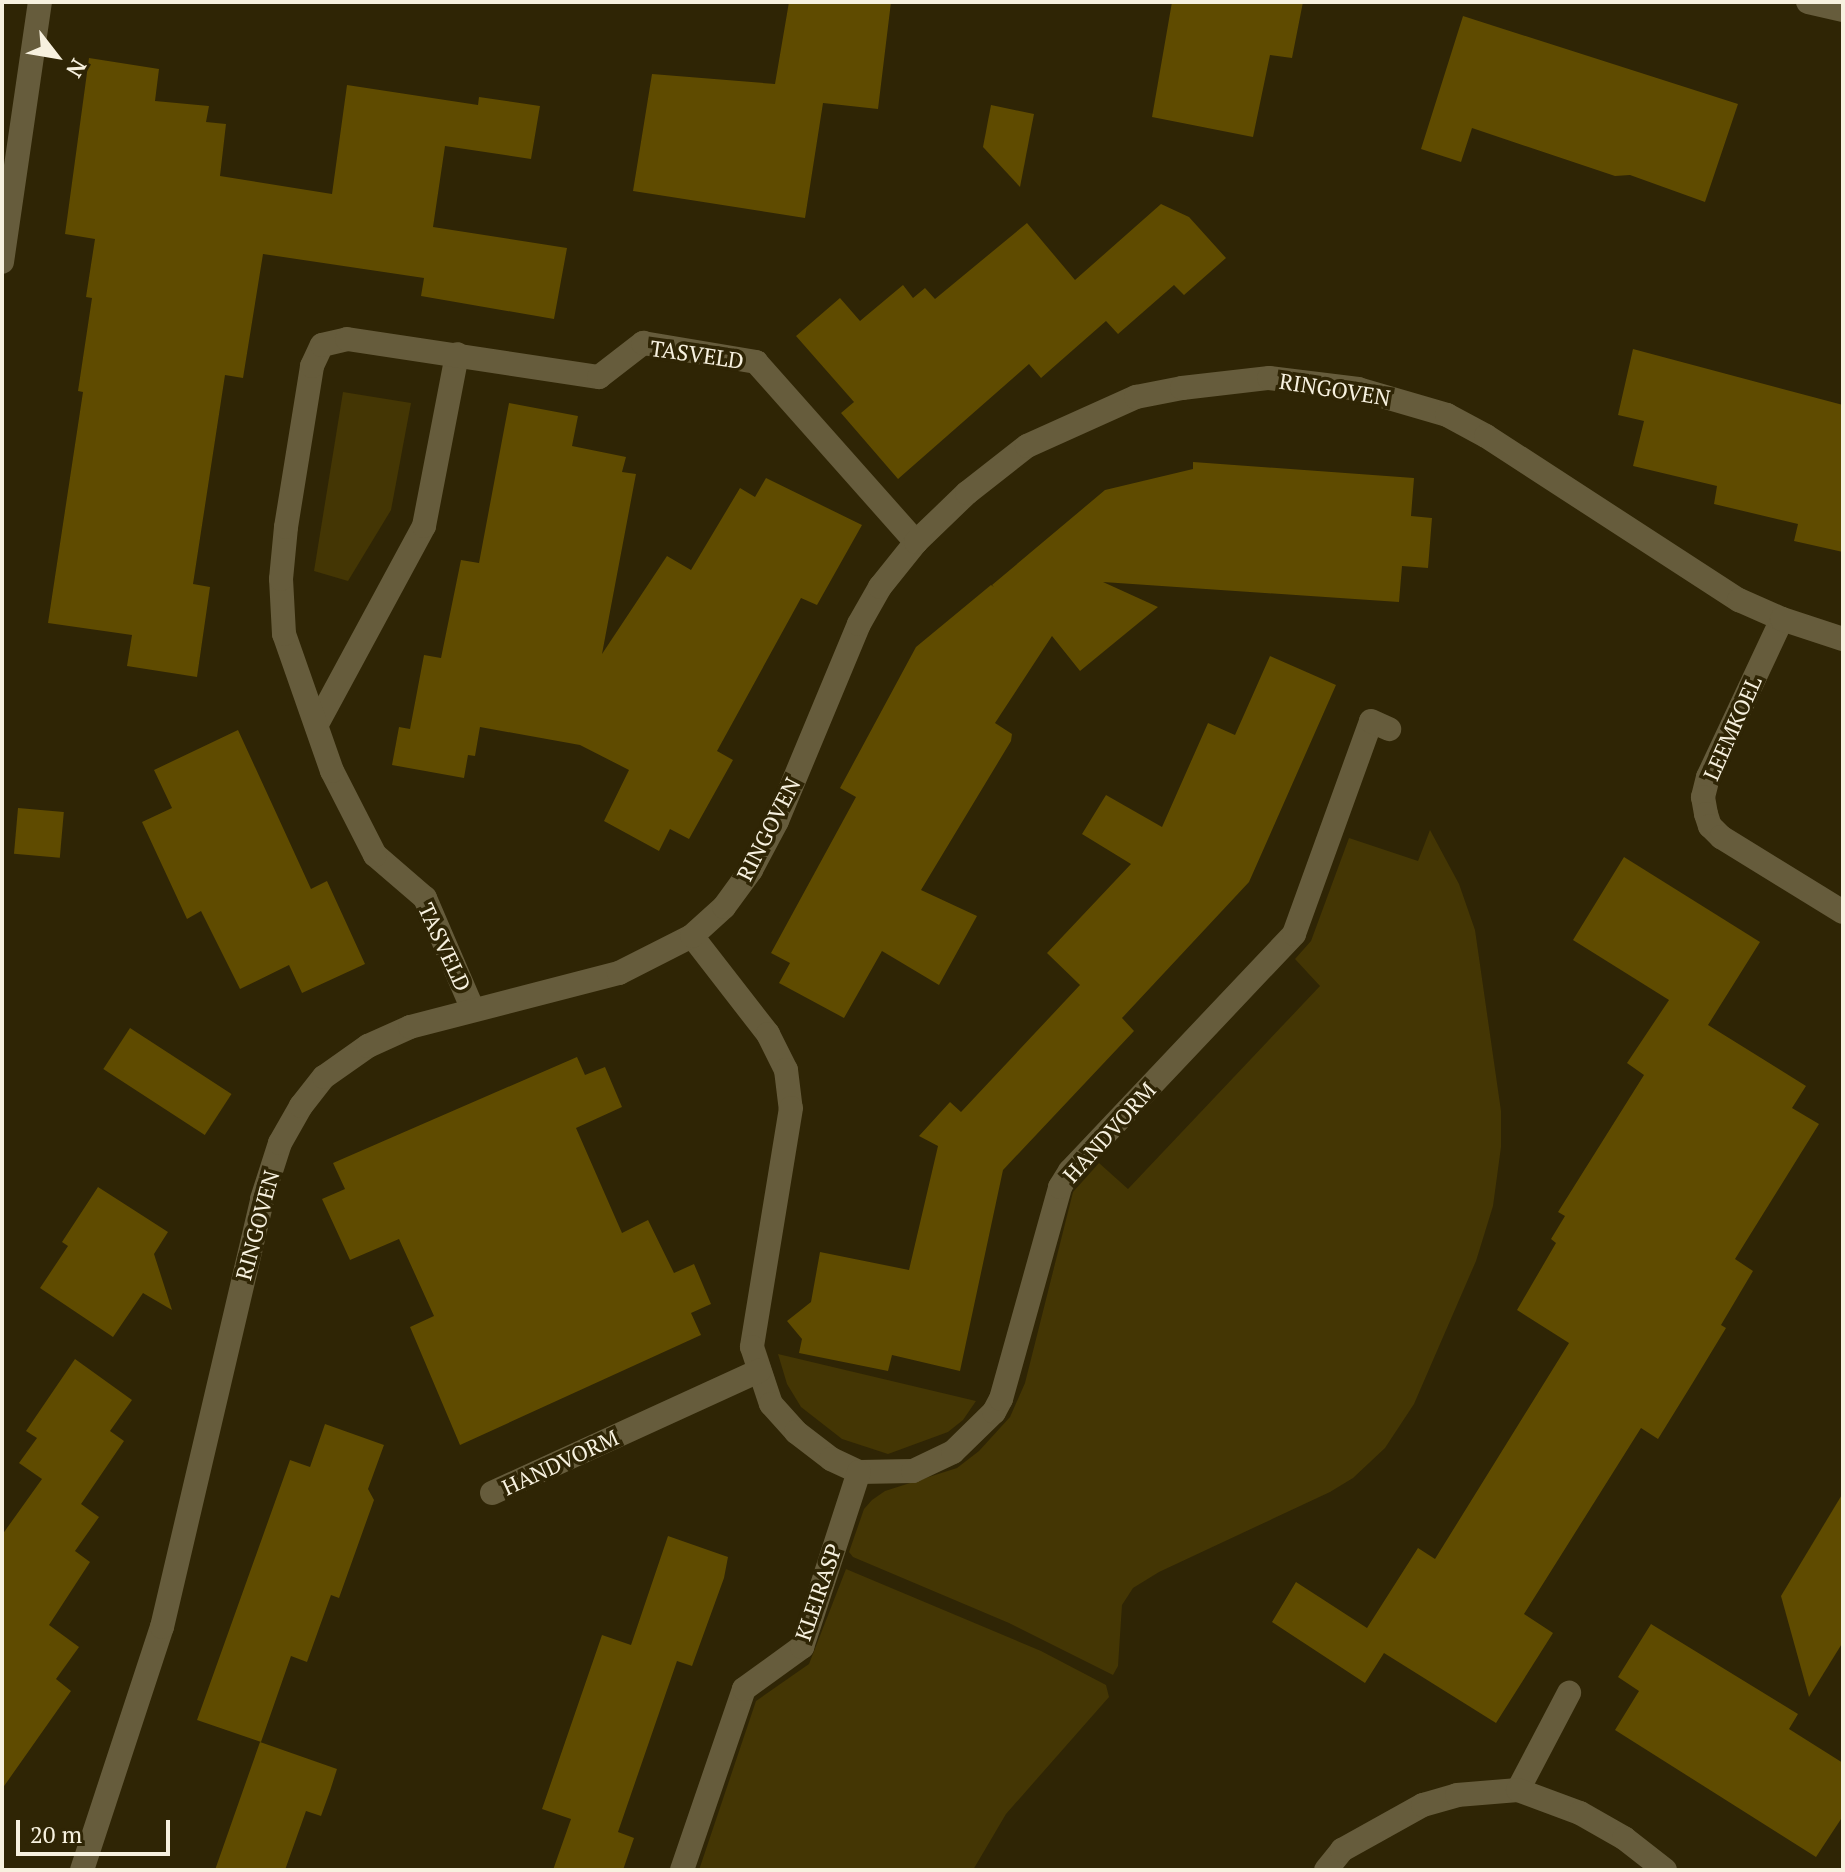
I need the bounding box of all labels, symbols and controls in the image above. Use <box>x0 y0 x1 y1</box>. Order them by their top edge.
north arrow <box>16 16 96 96</box>
text: N <box>60 54 94 83</box>
street label: TASVELD <box>649 334 745 374</box>
street label: RINGOVEN <box>1277 367 1393 411</box>
street label: LEEMKOEL <box>1697 672 1767 784</box>
street label: RINGOVEN <box>731 773 805 885</box>
street label: TASVELD <box>413 899 477 995</box>
street label: HANDVORM <box>1057 1077 1161 1187</box>
street label: RINGOVEN <box>230 1167 284 1283</box>
street label: HANDVORM <box>498 1424 622 1500</box>
street label: KLEIRASP <box>789 1540 847 1644</box>
scale bar <box>20 1804 174 1854</box>
text: 20 m <box>30 1818 82 1850</box>

